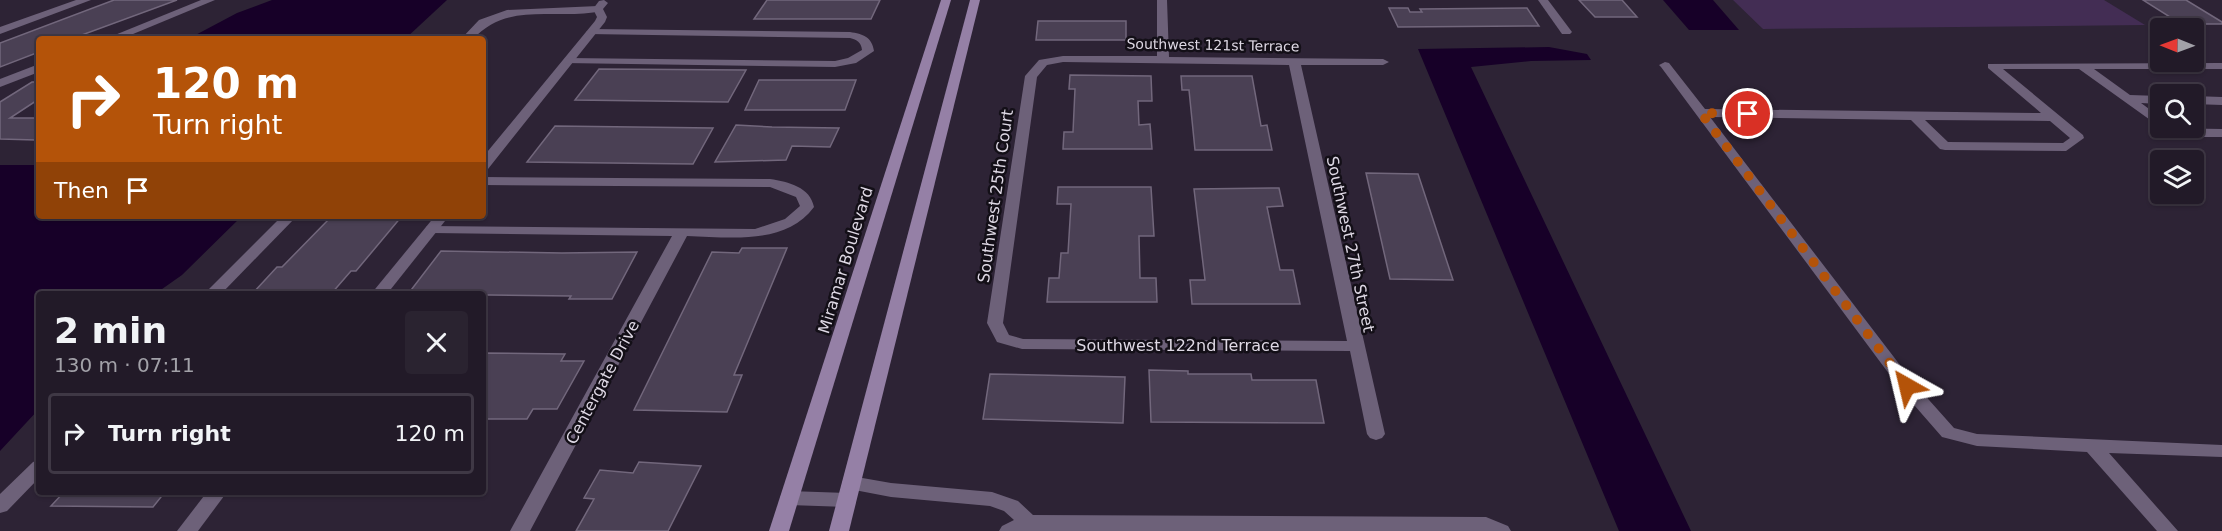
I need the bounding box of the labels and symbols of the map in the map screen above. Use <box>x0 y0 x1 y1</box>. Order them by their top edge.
north arrow <box>2150 18 2204 72</box>
street label: Southwest 121st Terrace <box>1126 35 1300 55</box>
pin <box>1722 88 1773 139</box>
street label: Southwest 25th Court <box>974 108 1017 284</box>
street label: Southwest 27th Street <box>1323 154 1378 334</box>
street label: Miramar Boulevard <box>814 184 877 336</box>
street label: Centergate Drive <box>562 317 643 447</box>
street label: Southwest 122nd Terrace <box>1076 336 1280 355</box>
position arrow <box>1875 354 1939 418</box>

